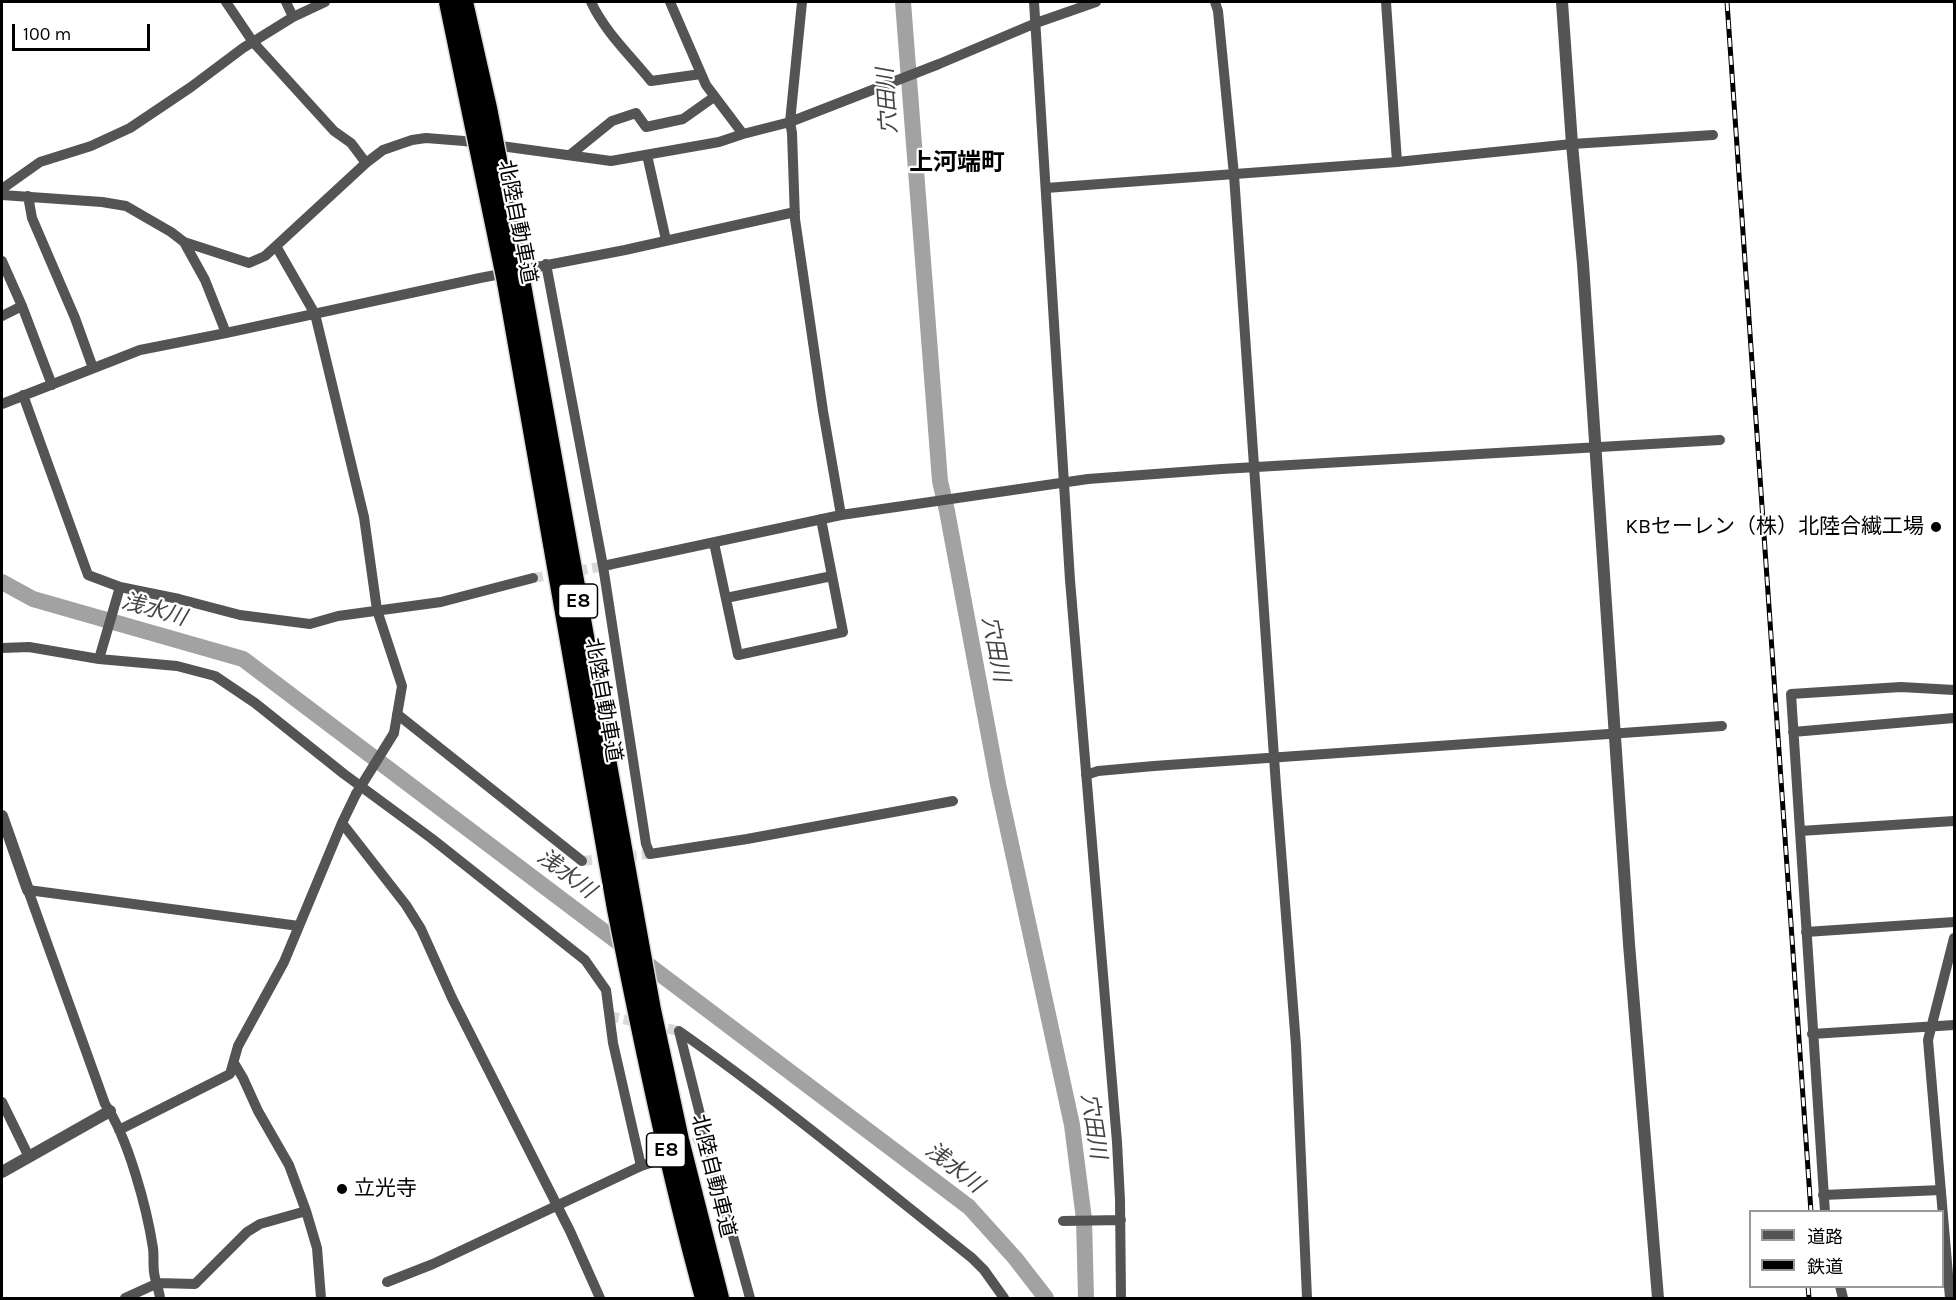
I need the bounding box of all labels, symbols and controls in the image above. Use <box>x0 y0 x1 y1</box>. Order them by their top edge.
scale bar <box>15 12 153 50</box>
text: 100 m <box>23 23 71 45</box>
water label: 穴田川 <box>873 67 903 135</box>
district label: 上河端町 <box>909 149 1005 177</box>
street label: 北陸自動車道 <box>493 158 541 286</box>
place label: KBセーレン（株）北陸合繊工場 <box>1625 514 1924 540</box>
marker: KBセーレン（株）北陸合繊工場 <box>1929 520 1943 534</box>
road number: E8 <box>558 584 598 618</box>
water label: 浅水川 <box>119 588 189 632</box>
water label: 穴田川 <box>976 614 1014 684</box>
street label: 北陸自動車道 <box>580 636 626 764</box>
water label: 浅水川 <box>532 844 600 904</box>
water label: 穴田川 <box>1075 1091 1111 1161</box>
street label: 北陸自動車道 <box>686 1112 740 1240</box>
road number: E8 <box>646 1133 686 1167</box>
water label: 浅水川 <box>920 1137 988 1199</box>
place label: 立光寺 <box>354 1176 417 1202</box>
marker: 立光寺 <box>335 1182 349 1196</box>
legend <box>1749 1210 1944 1288</box>
text: 道路 <box>1807 1226 1843 1248</box>
text: 鉄道 <box>1807 1256 1843 1278</box>

